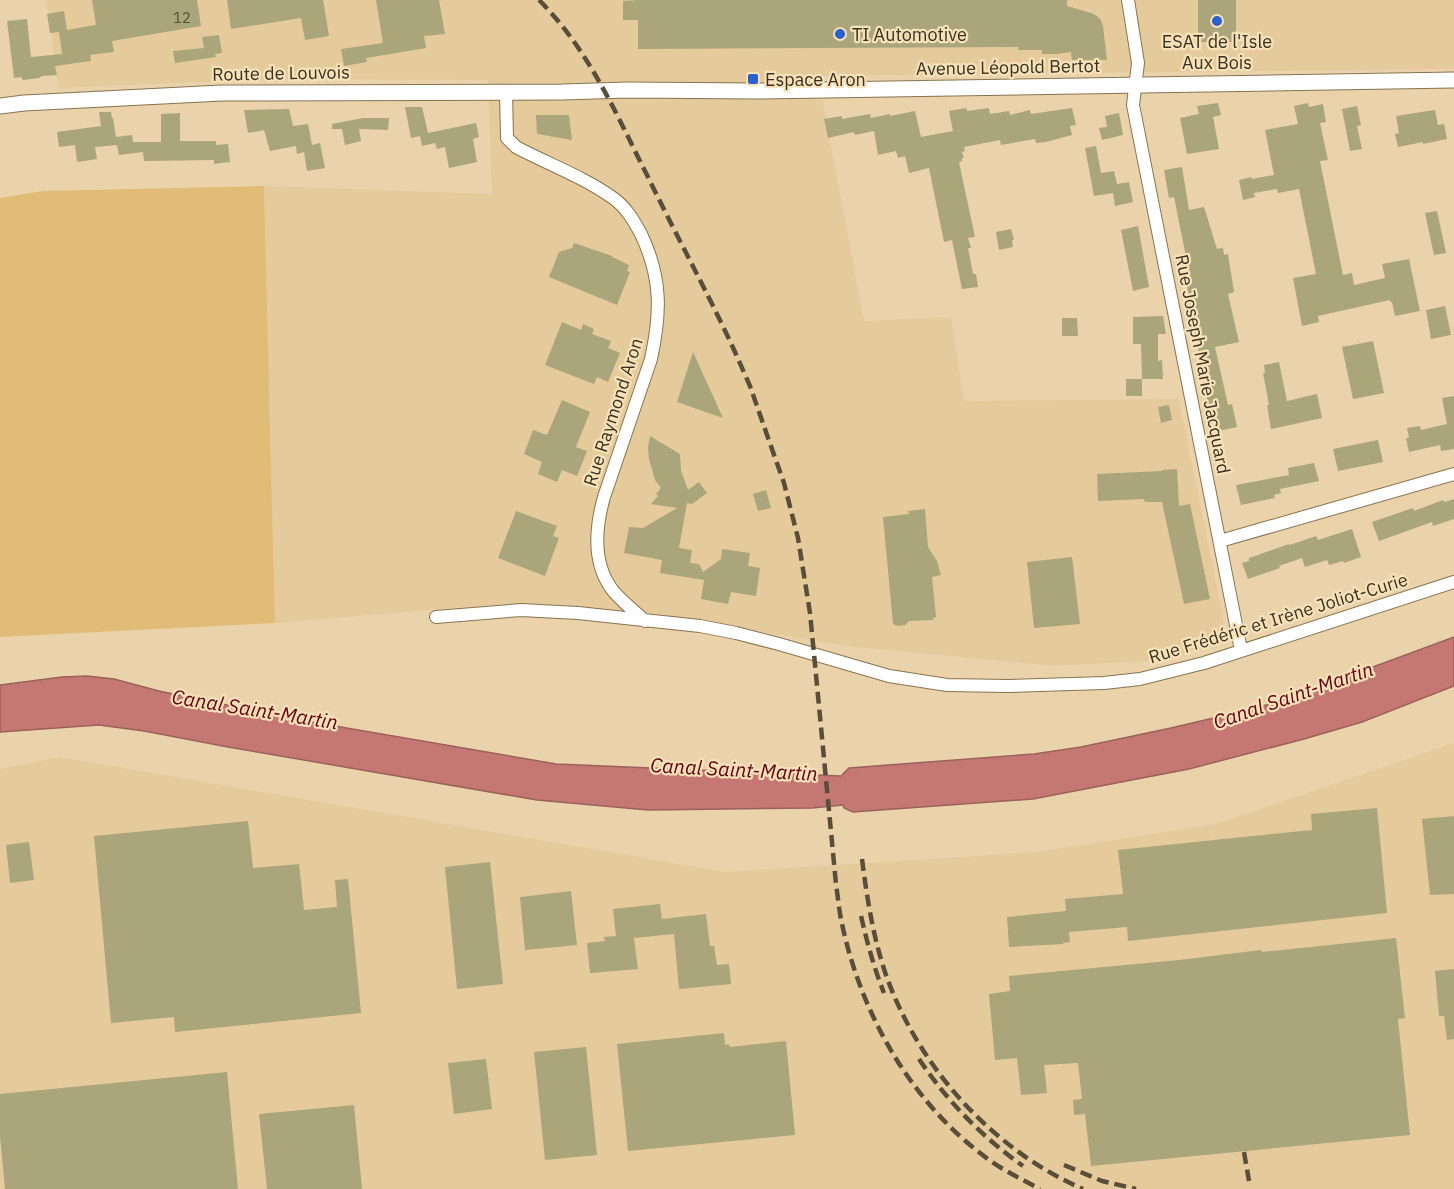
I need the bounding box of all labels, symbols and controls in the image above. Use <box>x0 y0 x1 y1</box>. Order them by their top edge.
house number: 12 <box>173 8 191 27</box>
marker: ESAT de l'Isle Aux Bois <box>1210 14 1224 28</box>
place label: TI Automotive <box>852 23 967 46</box>
marker: TI Automotive <box>833 27 847 41</box>
place label: ESAT de l'Isle Aux Bois <box>1162 30 1272 74</box>
street label: Avenue Léopold Bertot <box>916 54 1100 80</box>
street label: Route de Louvois <box>212 60 350 86</box>
place label: Espace Aron <box>765 68 866 91</box>
marker: Espace Aron <box>746 72 760 86</box>
street label: Rue Joseph Marie Jacquard <box>1170 252 1236 476</box>
street label: Rue Raymond Aron <box>578 335 648 489</box>
street label: Rue Frédéric et Irène Joliot-Curie <box>1146 568 1410 668</box>
water label: Canal Saint-Martin <box>1209 655 1377 735</box>
water label: Canal Saint-Martin <box>170 683 340 735</box>
water label: Canal Saint-Martin <box>650 751 818 787</box>

